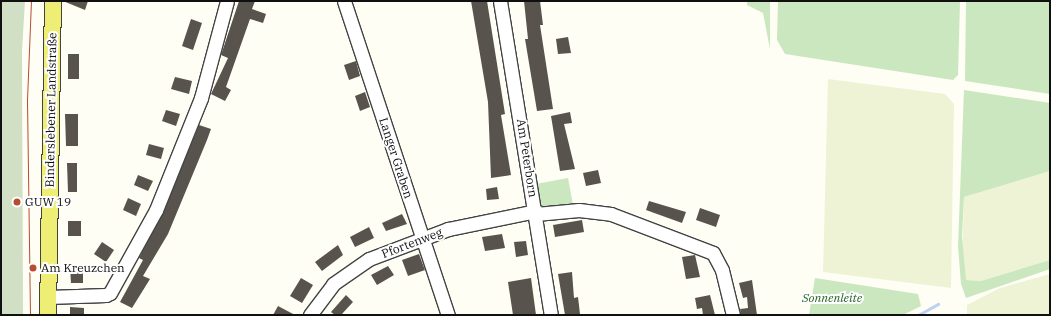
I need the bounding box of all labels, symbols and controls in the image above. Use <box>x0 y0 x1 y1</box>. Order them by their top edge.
street label: Binderslebener Landstraße <box>42 32 60 188</box>
street label: Langer Graben <box>376 116 416 200</box>
street label: Am Peterborn <box>514 118 540 198</box>
place label: GUW 19 <box>25 195 71 209</box>
marker: GUW 19 <box>12 197 22 207</box>
street label: Pfortenweg <box>379 225 445 261</box>
place label: Am Kreuzchen <box>41 261 125 275</box>
marker: Am Kreuzchen <box>28 263 38 273</box>
park label: Sonnenleite <box>802 291 862 305</box>

